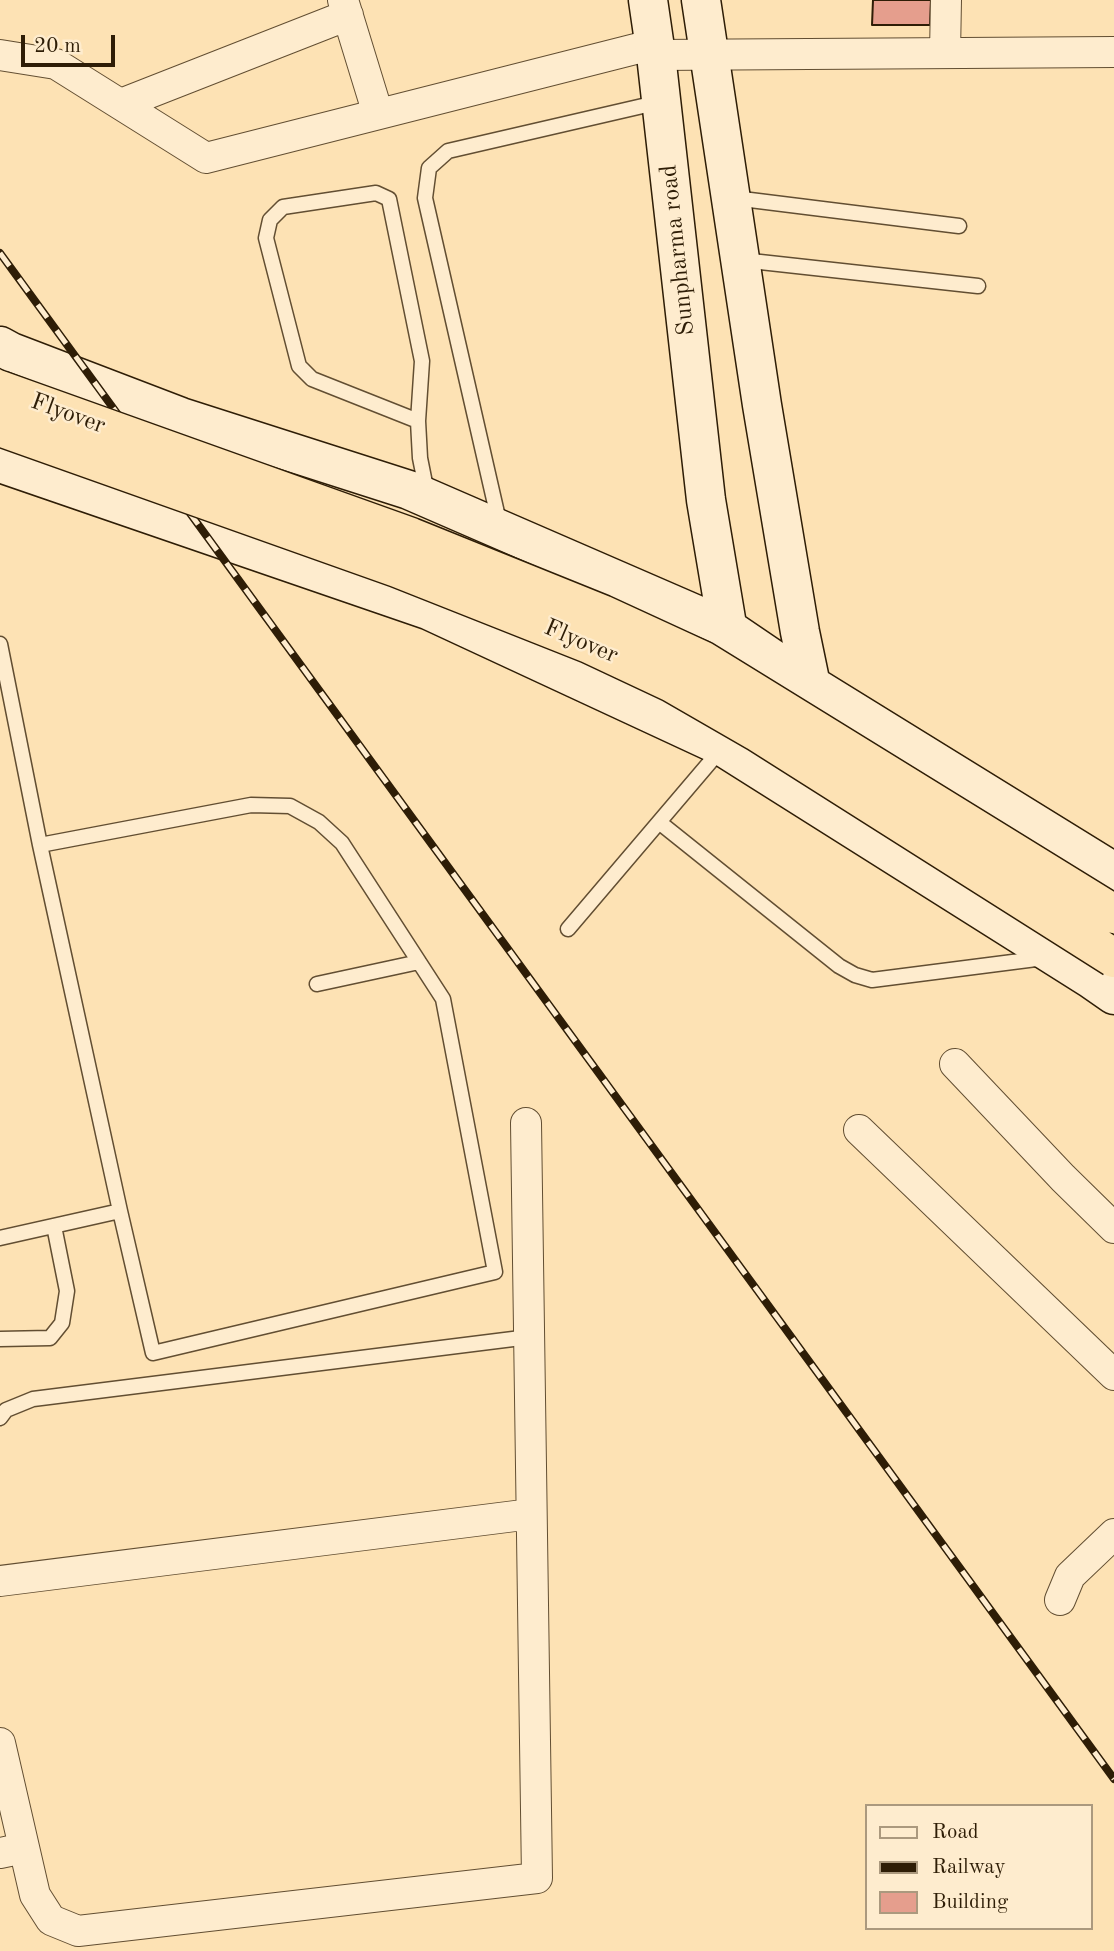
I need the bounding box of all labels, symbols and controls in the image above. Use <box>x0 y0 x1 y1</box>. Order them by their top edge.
scale bar <box>24 21 119 65</box>
text: 20 m <box>34 36 81 57</box>
street label: Sunpharma road <box>655 163 701 337</box>
street label: Flyover <box>27 387 109 441</box>
street label: Flyover <box>540 614 622 670</box>
legend <box>866 1804 1093 1930</box>
text: Road <box>932 1822 979 1843</box>
text: Railway <box>932 1857 1006 1878</box>
text: Building <box>932 1892 1008 1913</box>

